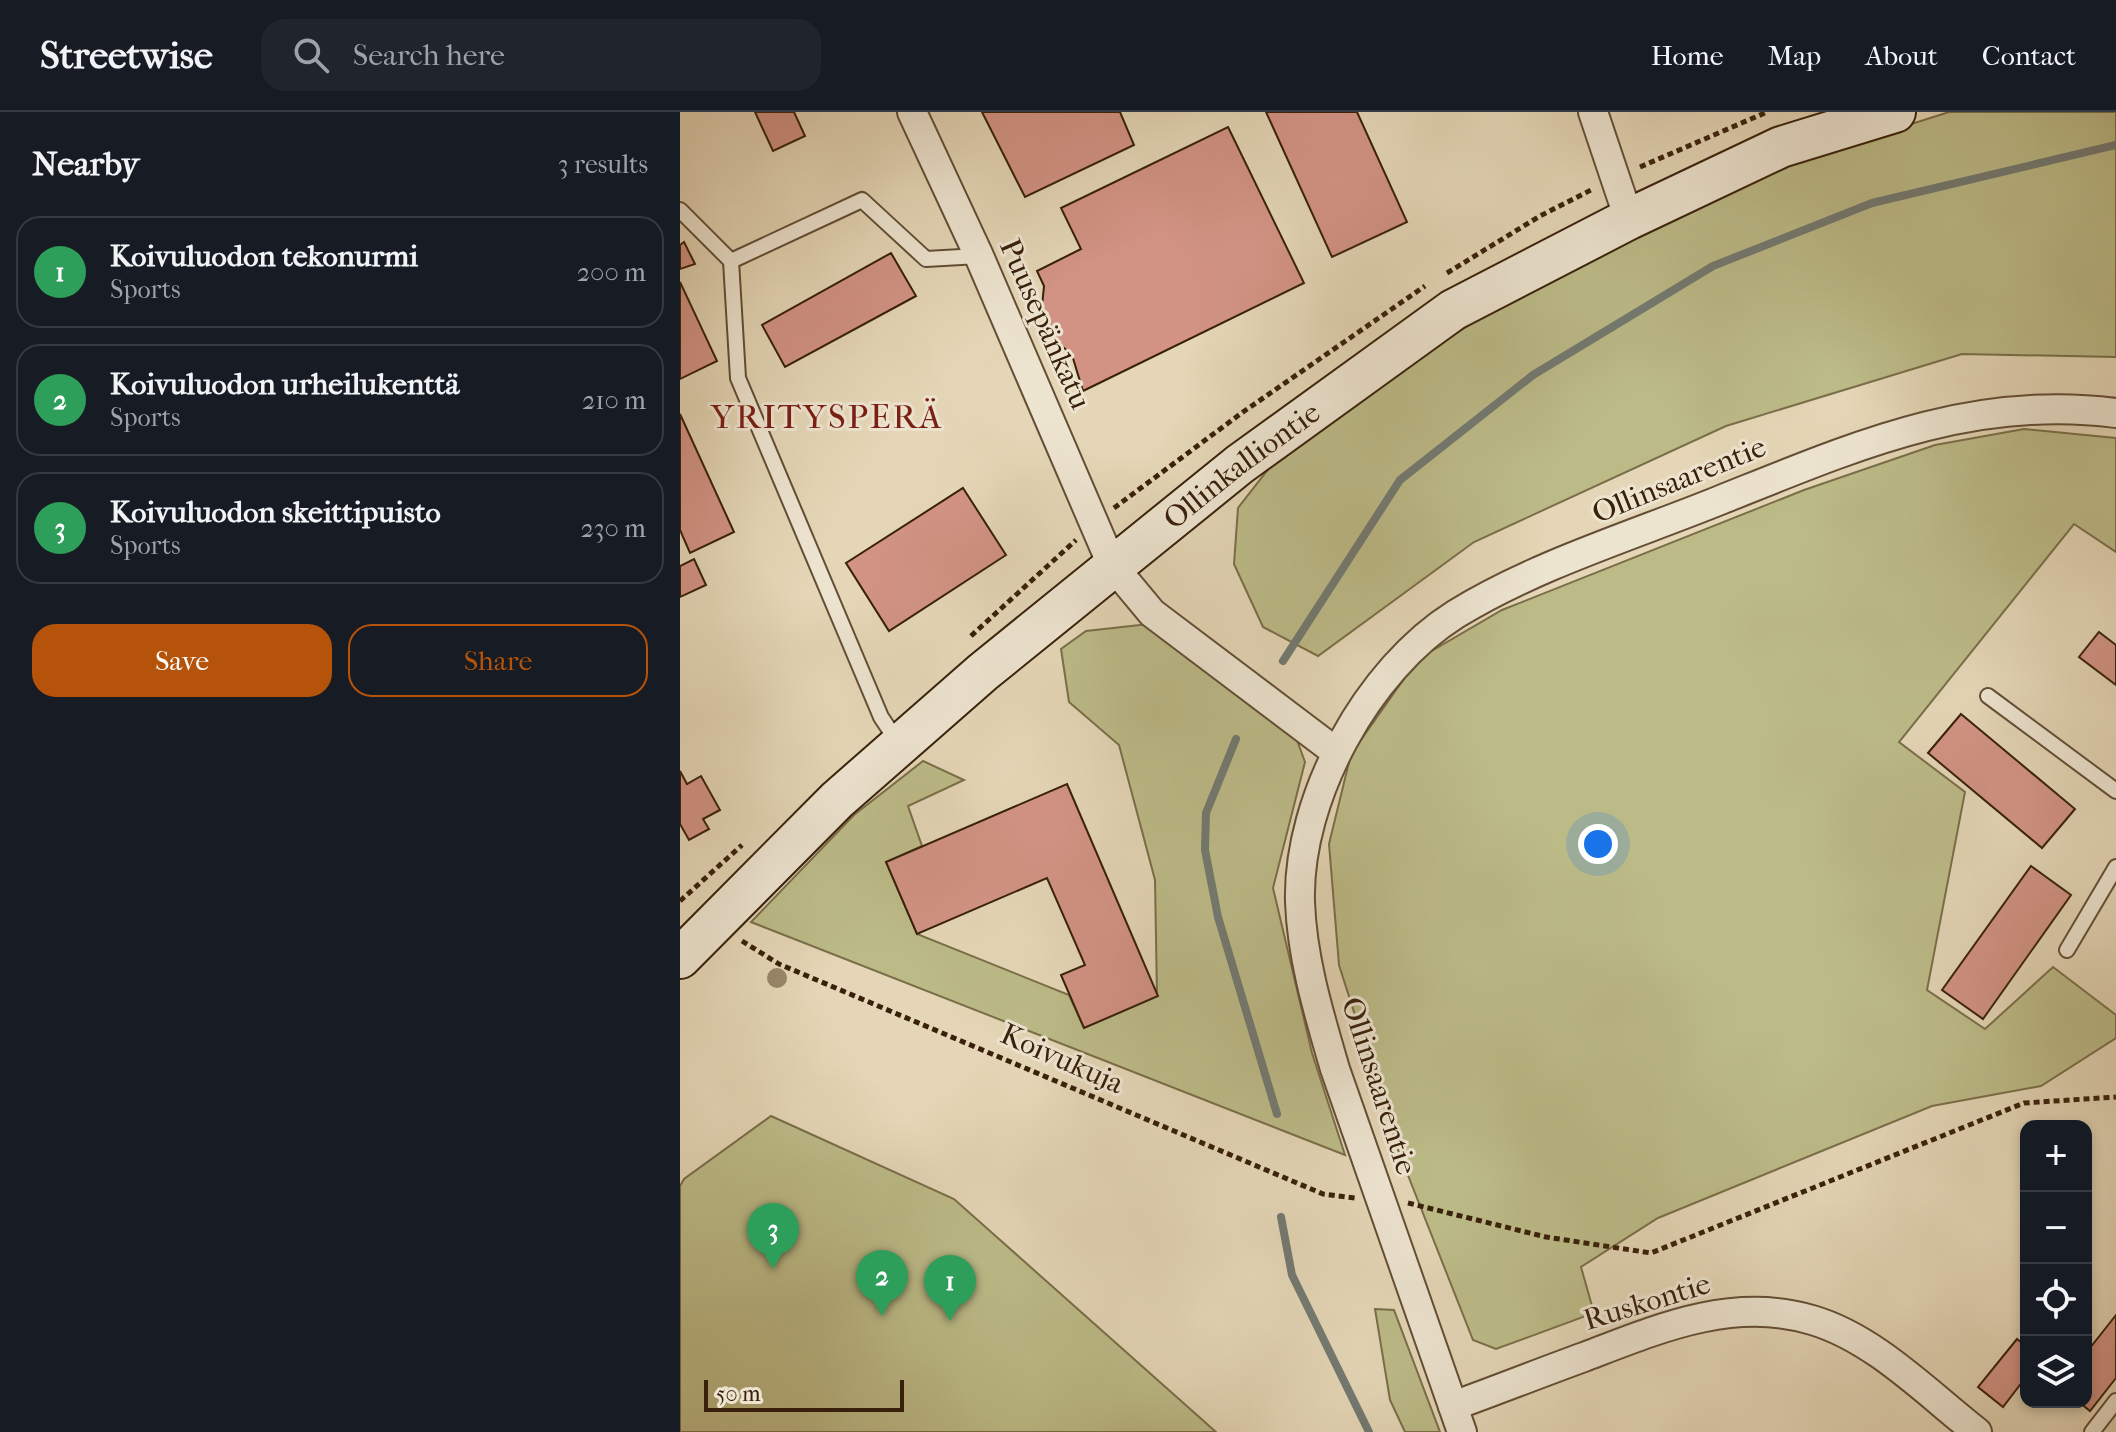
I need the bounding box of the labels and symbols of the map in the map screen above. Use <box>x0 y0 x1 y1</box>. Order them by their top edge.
street label: Puusepänkatu <box>992 234 1098 414</box>
street label: Ollinkalliontie <box>1156 394 1327 536</box>
district label: YRITYSPERÄ <box>710 397 943 437</box>
street label: Ollinsaarentie <box>1587 429 1771 531</box>
your location <box>1578 824 1618 864</box>
street label: Ollinsaarentie <box>1334 993 1424 1179</box>
street label: Koivukuja <box>995 1016 1130 1102</box>
pin: 3 <box>747 1203 799 1269</box>
pin: 2 <box>856 1250 908 1316</box>
pin: 1 <box>924 1255 976 1321</box>
street label: Ruskontie <box>1579 1266 1715 1338</box>
scale bar <box>704 1376 904 1412</box>

